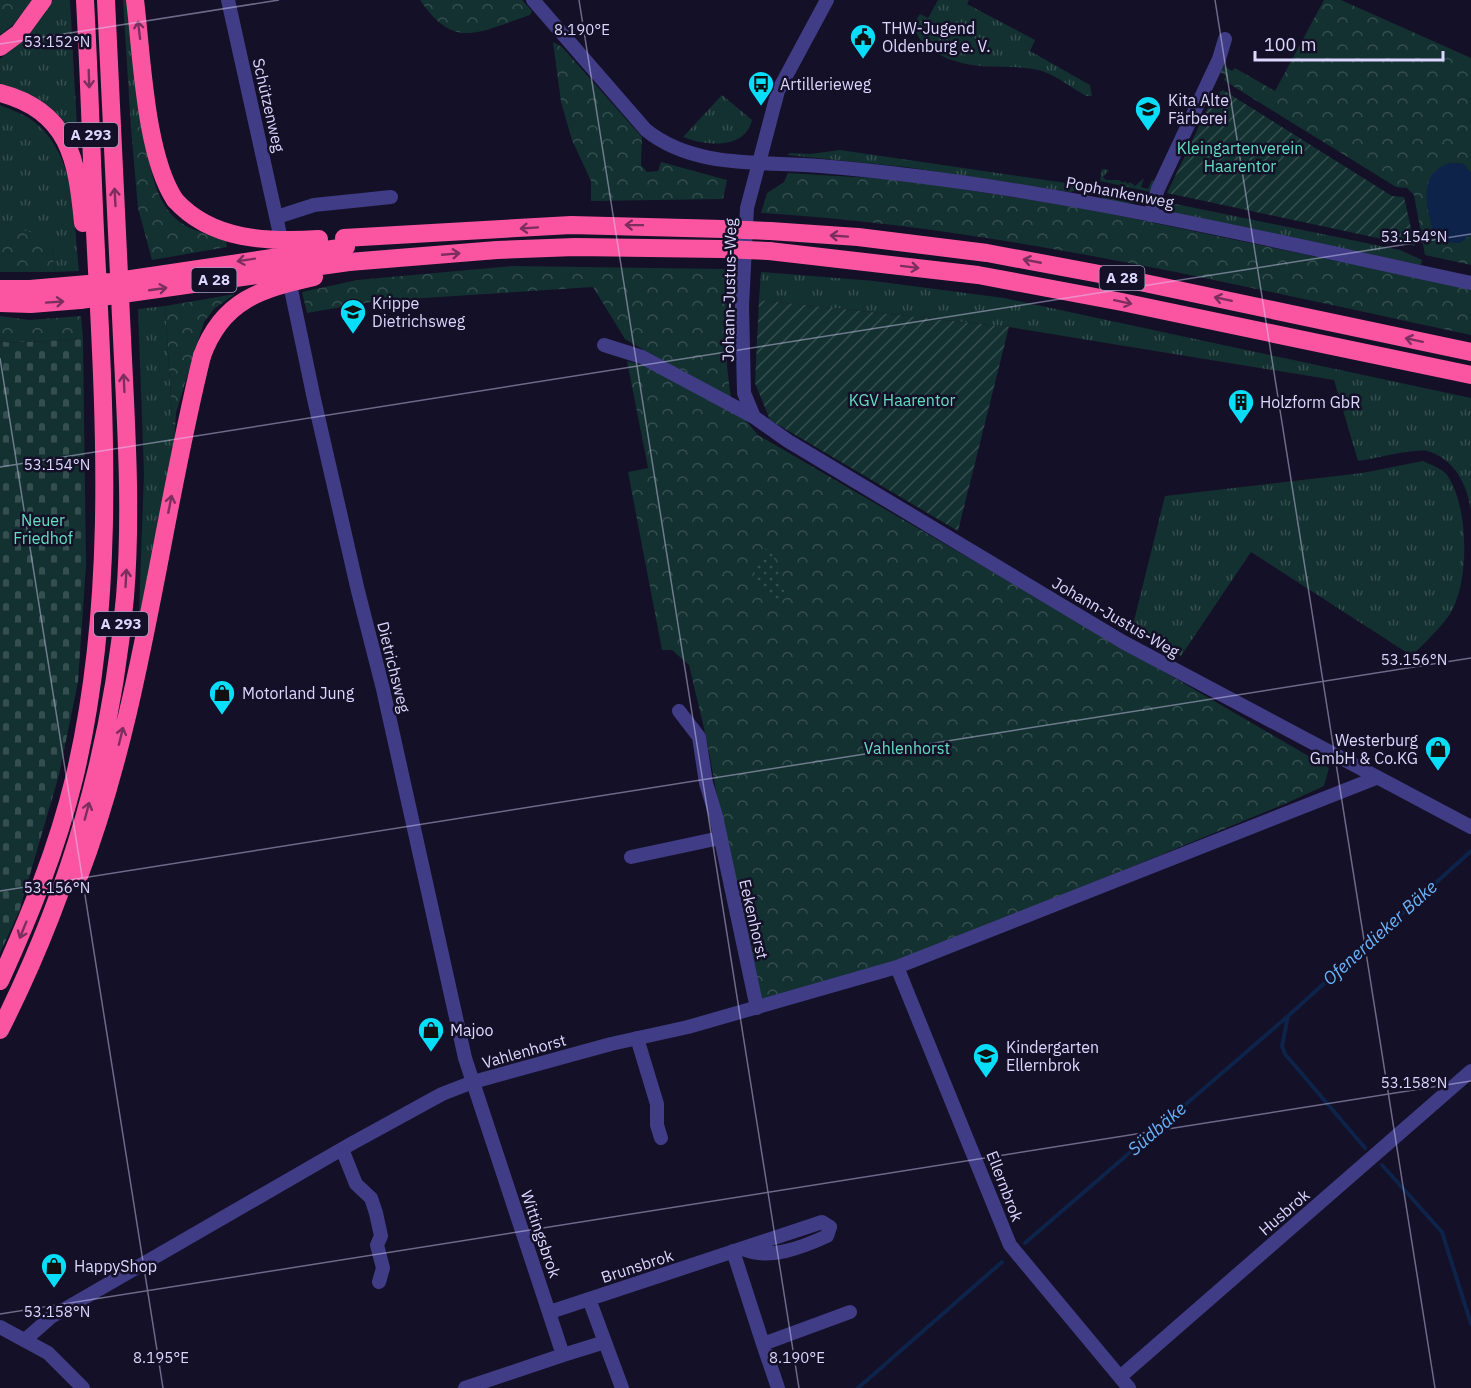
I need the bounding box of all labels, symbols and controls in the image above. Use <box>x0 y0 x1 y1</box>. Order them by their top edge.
place label: THW-Jugend Oldenburg e. V. <box>882 18 991 56</box>
text: 8.190°E <box>554 20 610 39</box>
one-way arrow <box>133 21 144 40</box>
public building icon: THW-Jugend Oldenburg e. V. <box>848 22 878 60</box>
scale bar <box>1255 24 1442 62</box>
text: 53.152°N <box>24 32 90 51</box>
text: 100 m <box>1264 33 1316 56</box>
street label: Schützenweg <box>248 56 290 154</box>
one-way arrow <box>83 69 94 89</box>
bus stop icon: Artillerieweg <box>746 69 776 107</box>
place label: Artillerieweg <box>780 74 872 94</box>
place label: Kita Alte Färberei <box>1168 90 1229 128</box>
school or university icon: Kita Alte Färberei <box>1133 94 1163 132</box>
road number: A 293 <box>64 123 118 147</box>
park label: Kleingartenverein Haarentor <box>1177 138 1303 176</box>
street label: Pophankenweg <box>1064 172 1176 212</box>
one-way arrow <box>110 187 121 207</box>
street label: Johann-Justus-Weg <box>718 218 740 362</box>
one-way arrow <box>625 219 645 231</box>
one-way arrow <box>519 222 539 233</box>
text: 53.154°N <box>1381 227 1447 246</box>
one-way arrow <box>829 230 849 241</box>
one-way arrow <box>440 248 460 259</box>
one-way arrow <box>237 255 257 266</box>
one-way arrow <box>1022 255 1042 266</box>
one-way arrow <box>900 262 920 273</box>
road number: A 28 <box>1100 266 1144 290</box>
road number: A 28 <box>192 268 236 292</box>
one-way arrow <box>148 283 168 294</box>
place label: Krippe Dietrichsweg <box>372 293 466 331</box>
one-way arrow <box>1214 293 1233 305</box>
one-way arrow <box>45 297 65 308</box>
school or university icon: Krippe Dietrichsweg <box>338 297 368 335</box>
one-way arrow <box>1113 297 1133 308</box>
one-way arrow <box>1404 333 1423 345</box>
one-way arrow <box>119 373 130 393</box>
building icon: Holzform GbR <box>1226 387 1256 425</box>
park label: KGV Haarentor <box>849 390 955 410</box>
place label: Holzform GbR <box>1260 392 1360 412</box>
text: 53.154°N <box>24 455 90 474</box>
one-way arrow <box>165 495 176 514</box>
park label: Neuer Friedhof <box>13 510 73 548</box>
one-way arrow <box>120 568 131 588</box>
street label: Johann-Justus-Weg <box>1049 572 1184 662</box>
road number: A 293 <box>94 612 148 636</box>
street label: Dietrichsweg <box>373 619 415 715</box>
text: 53.156°N <box>1381 650 1447 669</box>
shop icon: Motorland Jung <box>207 678 237 716</box>
place label: Motorland Jung <box>242 683 355 703</box>
one-way arrow <box>116 727 128 746</box>
place label: Westerburg GmbH & Co.KG <box>1310 730 1419 768</box>
shop icon: Westerburg GmbH & Co.KG <box>1423 734 1453 772</box>
park label: Vahlenhorst <box>864 738 950 758</box>
one-way arrow <box>82 802 93 821</box>
water label: Ofenerdieker Bäke <box>1318 875 1442 990</box>
street label: Eekenhorst <box>735 877 773 961</box>
text: 53.156°N <box>24 878 90 897</box>
one-way arrow <box>17 920 28 938</box>
shop icon: Majoo <box>416 1015 446 1053</box>
place label: Majoo <box>450 1020 493 1040</box>
street label: Vahlenhorst <box>480 1029 568 1073</box>
place label: Kindergarten Ellernbrok <box>1006 1037 1099 1075</box>
school or university icon: Kindergarten Ellernbrok <box>971 1041 1001 1079</box>
text: 53.158°N <box>1381 1073 1447 1092</box>
water label: Südbäke <box>1123 1097 1191 1160</box>
street label: Ellernbrok <box>982 1148 1028 1225</box>
street label: Husbrok <box>1255 1184 1314 1239</box>
street label: Wittingsbrok <box>517 1188 565 1281</box>
street label: Brunsbrok <box>598 1245 676 1287</box>
shop icon: HappyShop <box>39 1251 69 1289</box>
place label: HappyShop <box>74 1256 157 1276</box>
text: 53.158°N <box>24 1302 90 1321</box>
text: 8.195°E <box>133 1348 189 1367</box>
text: 8.190°E <box>769 1348 825 1367</box>

